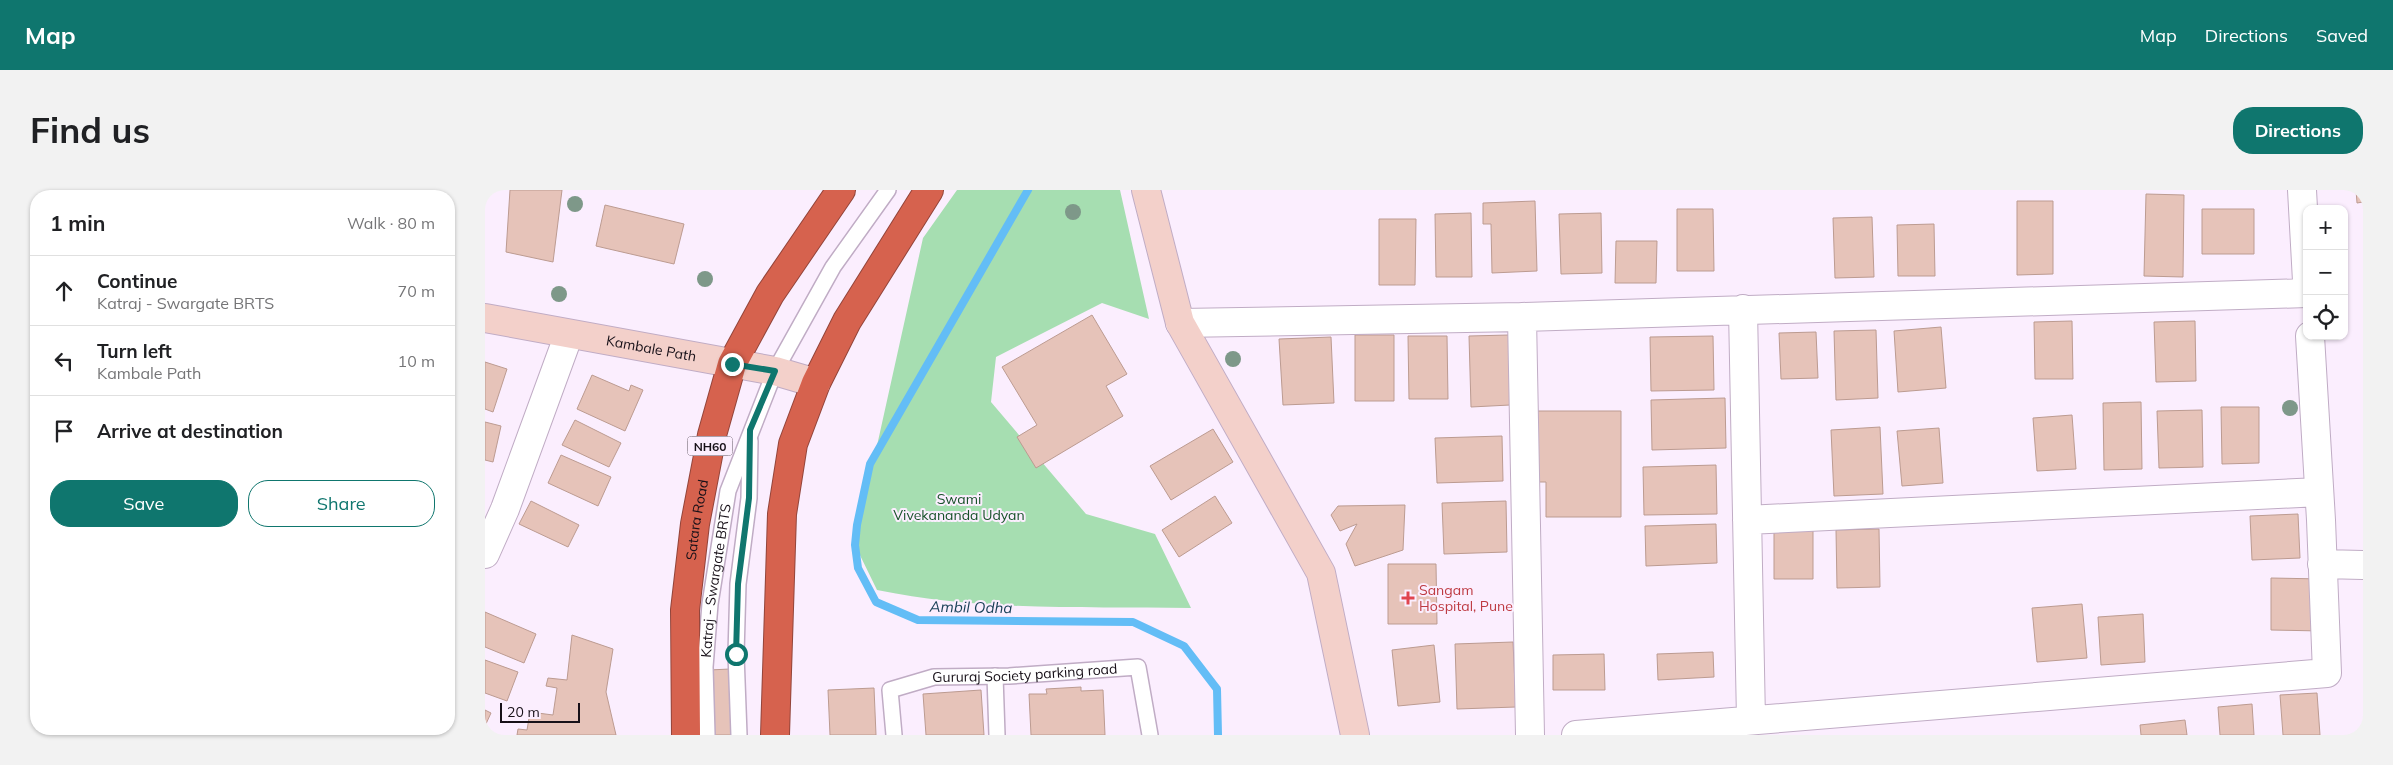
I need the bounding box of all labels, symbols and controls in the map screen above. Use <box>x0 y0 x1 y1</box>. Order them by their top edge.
text: Map <box>25 20 76 50</box>
text: Map <box>2140 24 2177 47</box>
text: Directions <box>2205 24 2288 47</box>
text: Saved <box>2316 24 2368 47</box>
button: Directions <box>2233 107 2363 154</box>
text: Find us <box>30 108 150 152</box>
map controls <box>2303 205 2348 340</box>
button: + <box>2303 205 2348 250</box>
text: 1 min <box>50 210 105 236</box>
text: Walk · 80 m <box>347 213 435 233</box>
button: − <box>2303 250 2348 295</box>
text: Continue <box>97 269 177 293</box>
icon: ahead <box>50 277 78 305</box>
text: 70 m <box>398 281 435 301</box>
text: Katraj - Swargate BRTS <box>97 293 274 313</box>
button: locate <box>2303 295 2348 340</box>
street label: Kambale Path <box>605 331 698 365</box>
text: Turn left <box>97 339 172 363</box>
icon: left <box>50 347 78 375</box>
text: 10 m <box>398 351 435 371</box>
route end <box>721 353 744 376</box>
text: Kambale Path <box>97 363 201 383</box>
icon: arrive <box>50 417 78 445</box>
text: Arrive at destination <box>97 419 283 443</box>
road number: NH60 <box>687 437 733 456</box>
street label: Satara Road <box>682 478 712 561</box>
button: Save <box>50 480 238 527</box>
button: Share <box>248 480 435 527</box>
park label: Swami Vivekananda Udyan <box>893 490 1025 524</box>
street label: Katraj - Swargate BRTS <box>697 502 735 658</box>
place label: Sangam Hospital, Pune <box>1419 581 1513 615</box>
marker: Sangam Hospital, Pune <box>1401 591 1415 605</box>
water label: Ambil Odha <box>929 597 1012 617</box>
route start <box>725 643 748 666</box>
street label: Gururaj Society parking road <box>932 659 1118 686</box>
scale bar <box>500 700 580 723</box>
text: 20 m <box>507 703 540 721</box>

